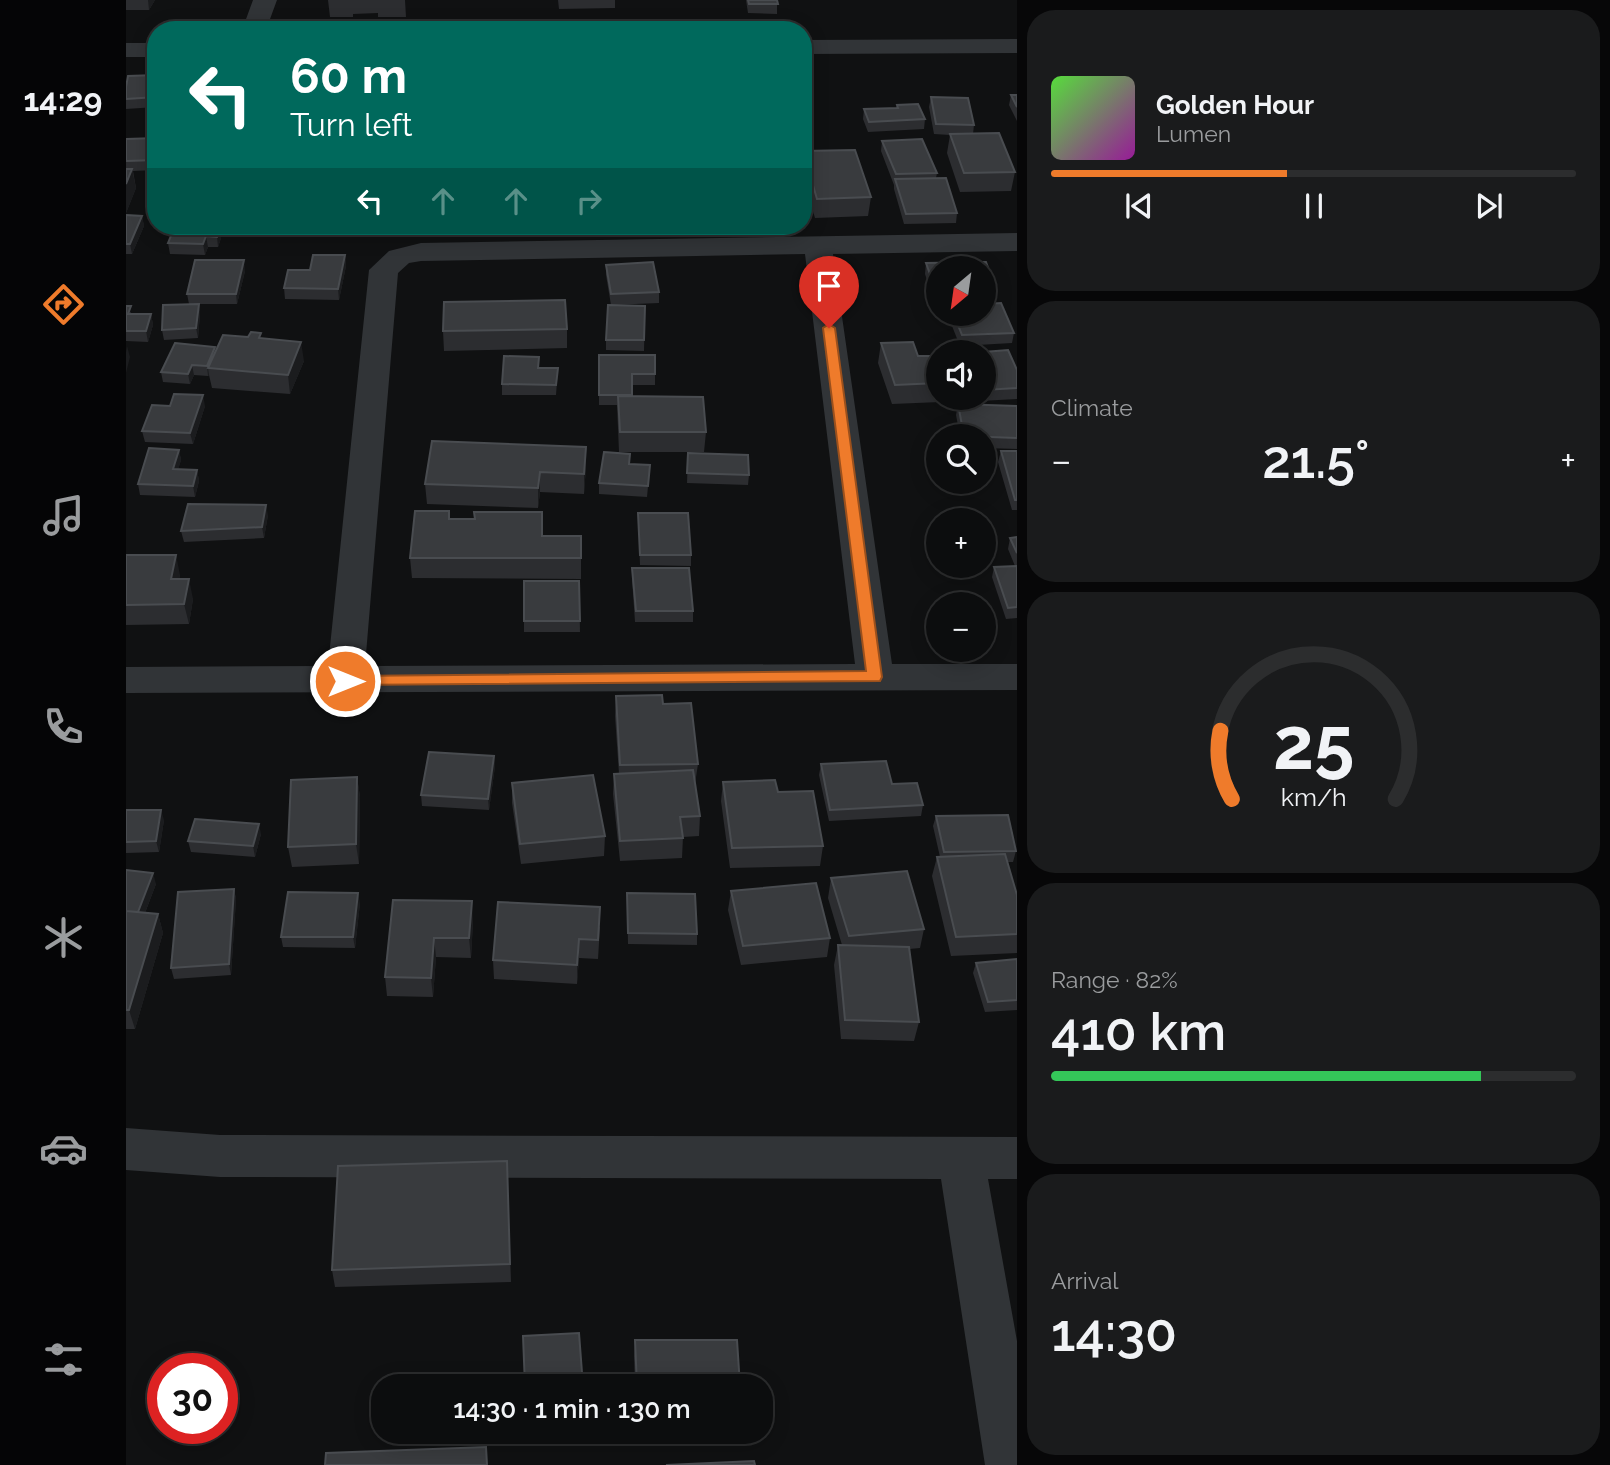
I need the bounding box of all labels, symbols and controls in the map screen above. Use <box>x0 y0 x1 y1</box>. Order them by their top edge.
text: 60 m <box>290 47 407 104</box>
icon: left <box>175 49 266 140</box>
text: 14:29 <box>24 81 102 118</box>
text: Golden Hour <box>1156 90 1314 120</box>
text: Turn left <box>290 106 412 143</box>
text: Lumen <box>1156 120 1231 147</box>
icon: left <box>351 182 389 220</box>
icon: ahead <box>424 182 462 220</box>
icon: ahead <box>497 182 535 220</box>
icon: right <box>570 182 608 220</box>
icon: previous <box>1120 187 1158 225</box>
icon: pause <box>1295 187 1333 225</box>
icon: next <box>1470 187 1508 225</box>
pin <box>799 256 859 328</box>
north arrow <box>926 256 996 326</box>
map controls <box>926 256 996 662</box>
icon: arrive <box>810 267 848 305</box>
icon: directions <box>39 280 88 329</box>
button: sound <box>926 340 996 410</box>
text: Climate <box>1051 394 1133 421</box>
button: search <box>926 424 996 494</box>
text: 21.5° <box>1262 429 1369 490</box>
text: − <box>1051 438 1071 483</box>
text: + <box>1560 438 1576 483</box>
icon: music <box>39 491 88 540</box>
button: + <box>926 508 996 578</box>
button: − <box>926 592 996 662</box>
position arrow <box>308 644 382 718</box>
text: 25 <box>1273 701 1354 786</box>
icon: phone <box>39 702 88 751</box>
text: km/h <box>1281 781 1346 811</box>
icon: climate <box>39 913 88 962</box>
text: Range · 82% <box>1051 966 1178 993</box>
text: 410 km <box>1051 1001 1226 1062</box>
icon: car <box>39 1124 88 1173</box>
text: Arrival <box>1051 1267 1118 1294</box>
text: 14:30 <box>1051 1302 1177 1363</box>
icon: filters <box>39 1335 88 1384</box>
speed limit sign: 30 <box>147 1353 238 1444</box>
text: 14:30 · 1 min · 130 m <box>453 1394 691 1424</box>

